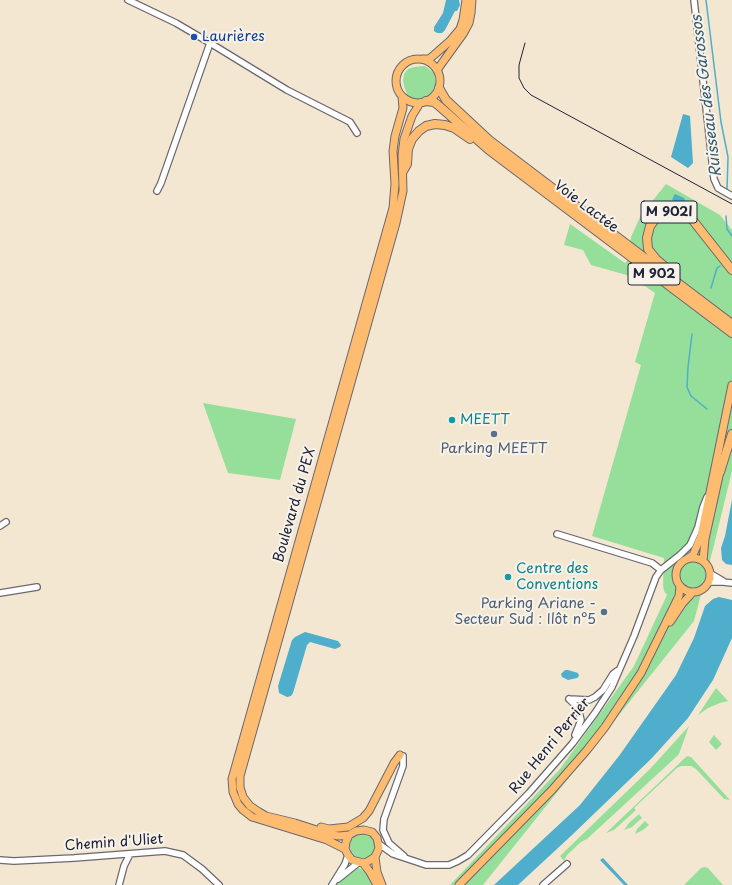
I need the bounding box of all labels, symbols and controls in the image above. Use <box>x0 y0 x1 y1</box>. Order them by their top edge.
water label: Ruisseau des Garossos <box>688 14 726 178</box>
place label: Laurières <box>202 29 265 45</box>
marker: Laurières <box>189 32 199 42</box>
street label: Voie Lactée <box>550 177 622 237</box>
road number: M 902l <box>641 201 697 223</box>
road number: M 902 <box>628 263 680 285</box>
place label: MEETT <box>460 412 510 428</box>
marker: MEETT <box>447 415 457 425</box>
marker: Parking MEETT <box>489 429 499 439</box>
place label: Parking MEETT <box>441 441 547 457</box>
street label: Boulevard du PEX <box>271 445 319 565</box>
place label: Centre des Conventions <box>516 561 598 594</box>
marker: Centre des Conventions <box>503 572 513 582</box>
place label: Parking Ariane - Secteur Sud : Ilôt n°5 <box>454 596 596 628</box>
marker: Parking Ariane - Secteur Sud : Ilôt n°5 <box>599 607 609 617</box>
street label: Rue Henri Perrier <box>506 695 594 797</box>
street label: Chemin d'Uliet <box>64 831 164 855</box>

